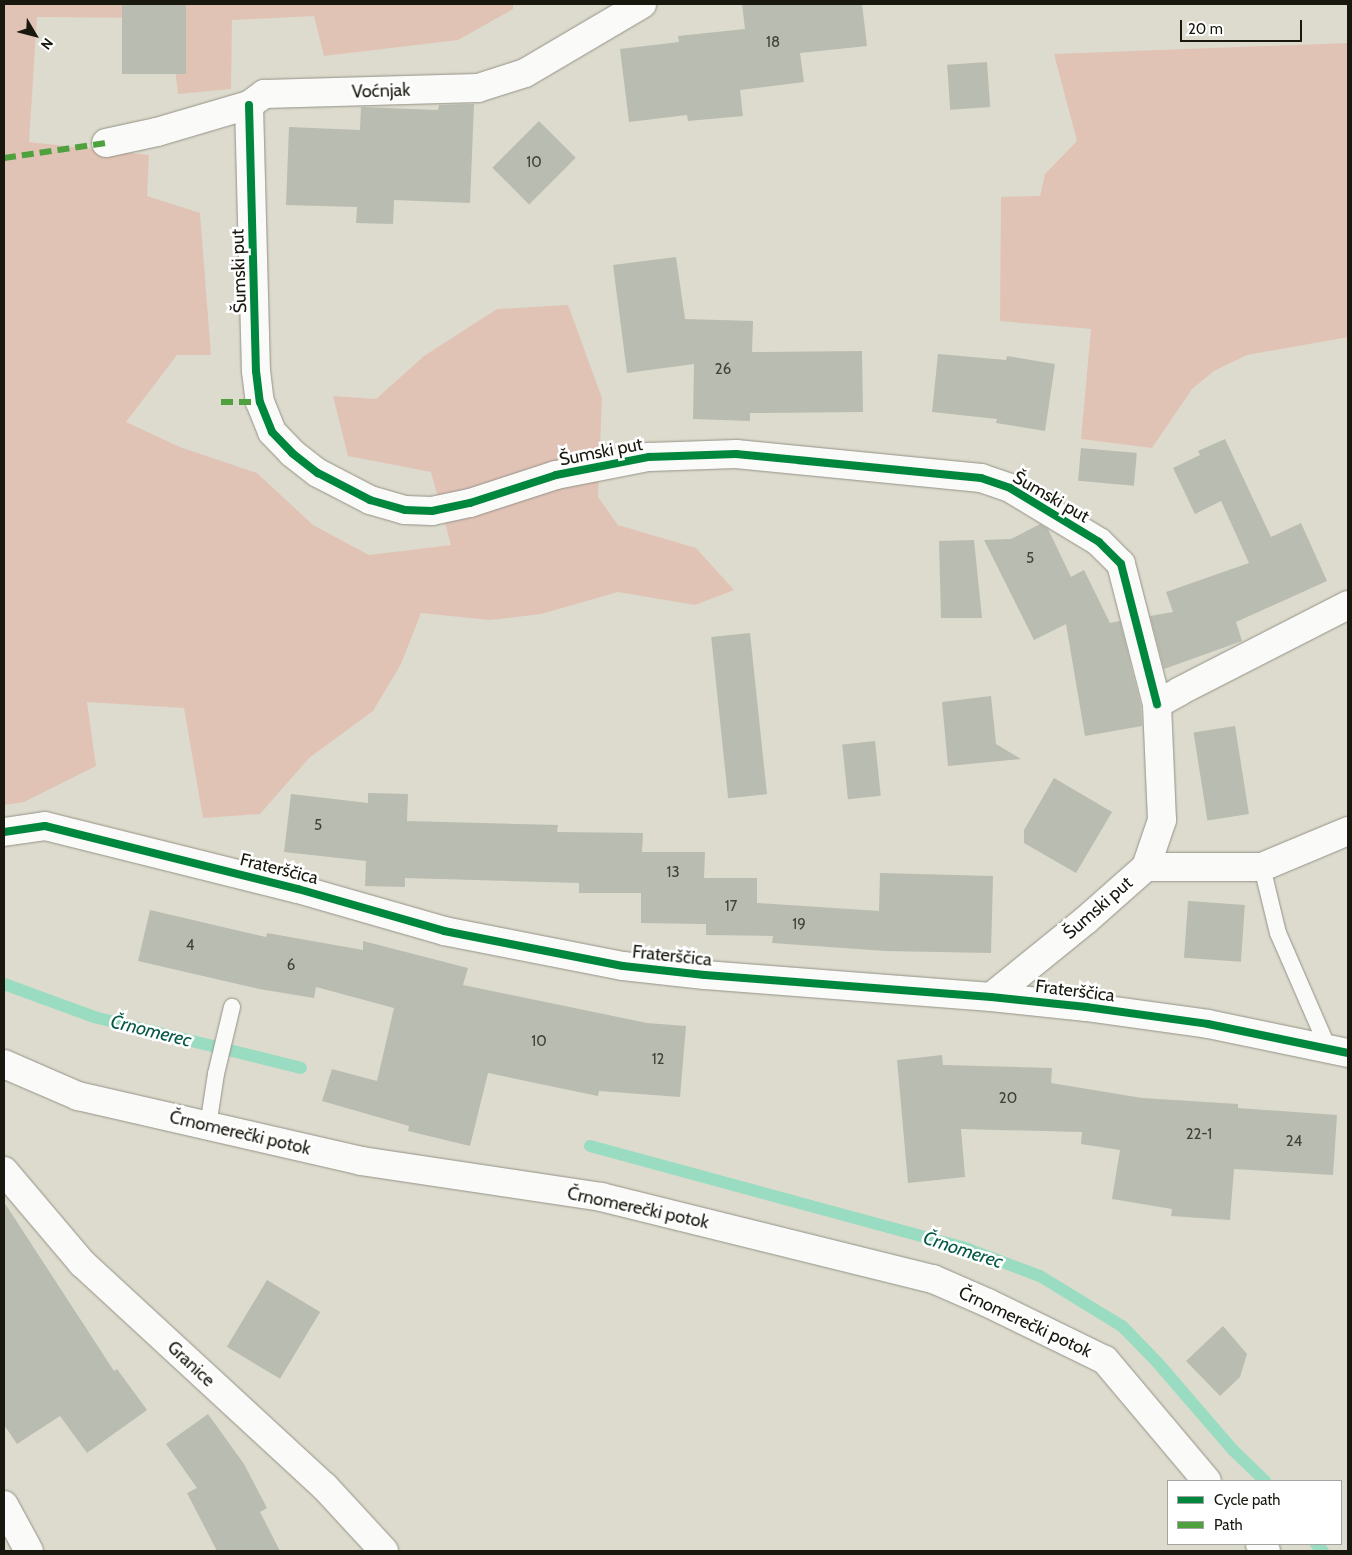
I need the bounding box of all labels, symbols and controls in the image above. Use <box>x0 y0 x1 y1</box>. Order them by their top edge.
north arrow <box>10 10 60 60</box>
scale bar <box>1182 10 1304 42</box>
text: 20 m <box>1188 20 1223 38</box>
house number: 18 <box>766 34 780 52</box>
text: N <box>37 35 57 53</box>
street label: Voćnjak <box>351 79 411 103</box>
house number: 10 <box>526 154 542 172</box>
street label: Šumski put <box>227 228 251 314</box>
house number: 26 <box>715 361 731 379</box>
street label: Šumski put <box>557 433 645 471</box>
street label: Šumski put <box>1009 467 1093 527</box>
house number: 5 <box>1026 550 1034 568</box>
house number: 5 <box>314 817 322 835</box>
street label: Fraterščica <box>238 849 320 889</box>
house number: 13 <box>666 864 680 882</box>
street label: Šumski put <box>1059 872 1137 944</box>
house number: 17 <box>725 898 737 916</box>
house number: 19 <box>792 916 806 934</box>
house number: 4 <box>186 937 194 955</box>
street label: Fraterščica <box>631 941 713 971</box>
house number: 6 <box>287 957 295 975</box>
street label: Fraterščica <box>1034 975 1116 1007</box>
water label: Črnomerec <box>108 1010 194 1052</box>
house number: 10 <box>531 1033 547 1051</box>
house number: 12 <box>652 1051 664 1069</box>
house number: 20 <box>999 1090 1017 1108</box>
street label: Črnomerečki potok <box>167 1106 313 1160</box>
house number: 22-1 <box>1186 1126 1212 1144</box>
house number: 24 <box>1286 1133 1302 1151</box>
street label: Črnomerečki potok <box>565 1182 711 1234</box>
water label: Črnomerec <box>920 1226 1006 1274</box>
street label: Črnomerečki potok <box>955 1282 1095 1362</box>
street label: Granice <box>163 1337 219 1391</box>
legend <box>1167 1480 1342 1545</box>
text: Cycle path <box>1214 1491 1280 1509</box>
text: Path <box>1214 1516 1243 1534</box>

